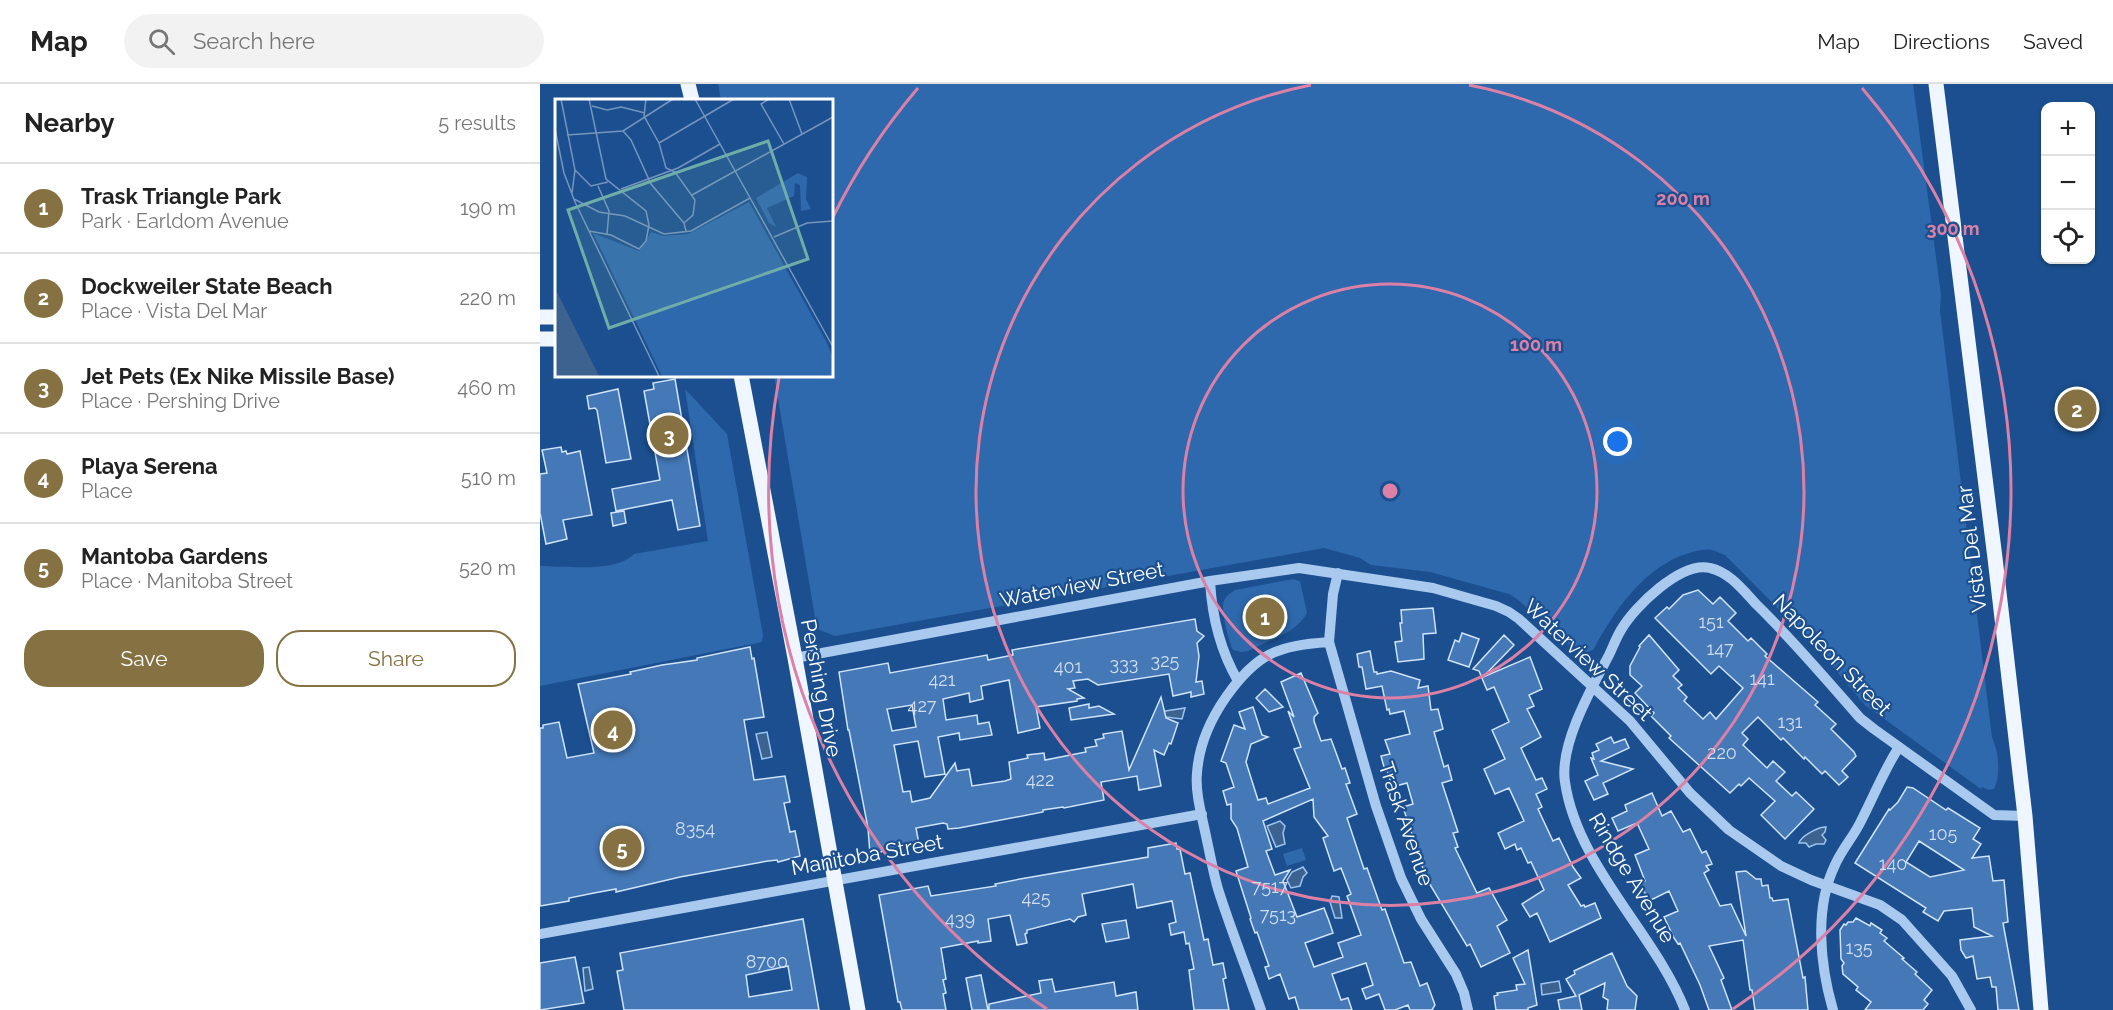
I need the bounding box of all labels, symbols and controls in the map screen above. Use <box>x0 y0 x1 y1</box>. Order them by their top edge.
search box <box>124 14 544 68</box>
text: Map <box>30 25 88 58</box>
icon: search <box>145 25 178 58</box>
text: Search here <box>193 28 315 54</box>
text: Map <box>1817 29 1860 54</box>
text: Directions <box>1893 29 1990 54</box>
text: Saved <box>2023 29 2083 54</box>
inset map <box>555 99 832 376</box>
map controls <box>2041 102 2095 264</box>
button: + <box>2041 102 2095 156</box>
text: Nearby <box>24 108 114 138</box>
text: 5 results <box>438 111 516 135</box>
button: − <box>2041 156 2095 210</box>
text: Trask Triangle Park <box>81 183 281 209</box>
text: 200 m <box>1656 188 1710 209</box>
text: 1 <box>39 196 48 220</box>
text: 190 m <box>460 196 516 220</box>
text: Park · Earldom Avenue <box>81 209 289 233</box>
button: locate <box>2041 210 2095 264</box>
text: 300 m <box>1926 218 1980 239</box>
text: Dockweiler State Beach <box>81 273 333 299</box>
text: 2 <box>38 286 49 310</box>
text: 220 m <box>459 286 516 310</box>
text: Place · Vista Del Mar <box>81 299 267 323</box>
text: 100 m <box>1510 334 1562 355</box>
text: Jet Pets (Ex Nike Missile Base) <box>81 363 395 389</box>
text: 3 <box>38 376 49 400</box>
text: 460 m <box>457 376 516 400</box>
pin: 2 <box>2058 386 2096 432</box>
text: Place · Pershing Drive <box>81 389 280 413</box>
pin: 3 <box>650 412 688 458</box>
your location <box>1603 427 1632 456</box>
text: Playa Serena <box>81 453 218 479</box>
text: 4 <box>38 466 49 490</box>
text: 510 m <box>461 466 516 490</box>
text: Place <box>81 479 132 503</box>
centre of rings <box>1380 481 1400 501</box>
street label: Vista Del Mar <box>1951 484 1992 614</box>
text: Mantoba Gardens <box>81 543 268 569</box>
text: 5 <box>38 556 49 580</box>
text: 520 m <box>459 556 516 580</box>
street label: Waterview Street <box>998 556 1166 613</box>
text: Place · Manitoba Street <box>81 569 293 593</box>
street label: Napoleon Street <box>1768 589 1897 721</box>
pin: 1 <box>1246 594 1284 640</box>
street label: Waterview Street <box>1519 594 1658 726</box>
house number: 151 <box>1698 611 1724 632</box>
street label: Pershing Drive <box>796 617 847 759</box>
button: Save <box>24 630 264 687</box>
button: Share <box>276 630 516 687</box>
house number: 147 <box>1706 638 1734 659</box>
house number: 325 <box>1151 650 1180 671</box>
house number: 333 <box>1110 653 1138 674</box>
house number: 401 <box>1054 656 1083 677</box>
house number: 141 <box>1749 668 1775 689</box>
house number: 421 <box>929 669 956 690</box>
house number: 427 <box>908 695 937 716</box>
pin: 4 <box>594 708 632 752</box>
house number: 131 <box>1777 711 1803 732</box>
house number: 220 <box>1707 742 1737 763</box>
street label: Trask Avenue <box>1374 759 1439 889</box>
house number: 422 <box>1026 769 1054 790</box>
street label: Rindge Avenue <box>1584 808 1681 947</box>
house number: 8354 <box>675 818 715 839</box>
house number: 105 <box>1929 823 1957 844</box>
pin: 5 <box>602 826 641 870</box>
street label: Manitoba Street <box>789 829 945 880</box>
house number: 140 <box>1879 853 1907 874</box>
house number: 7517 <box>1252 876 1289 897</box>
house number: 425 <box>1021 887 1051 908</box>
house number: 7513 <box>1260 904 1296 925</box>
house number: 439 <box>945 908 975 929</box>
house number: 135 <box>1845 937 1873 958</box>
house number: 8700 <box>746 951 788 972</box>

